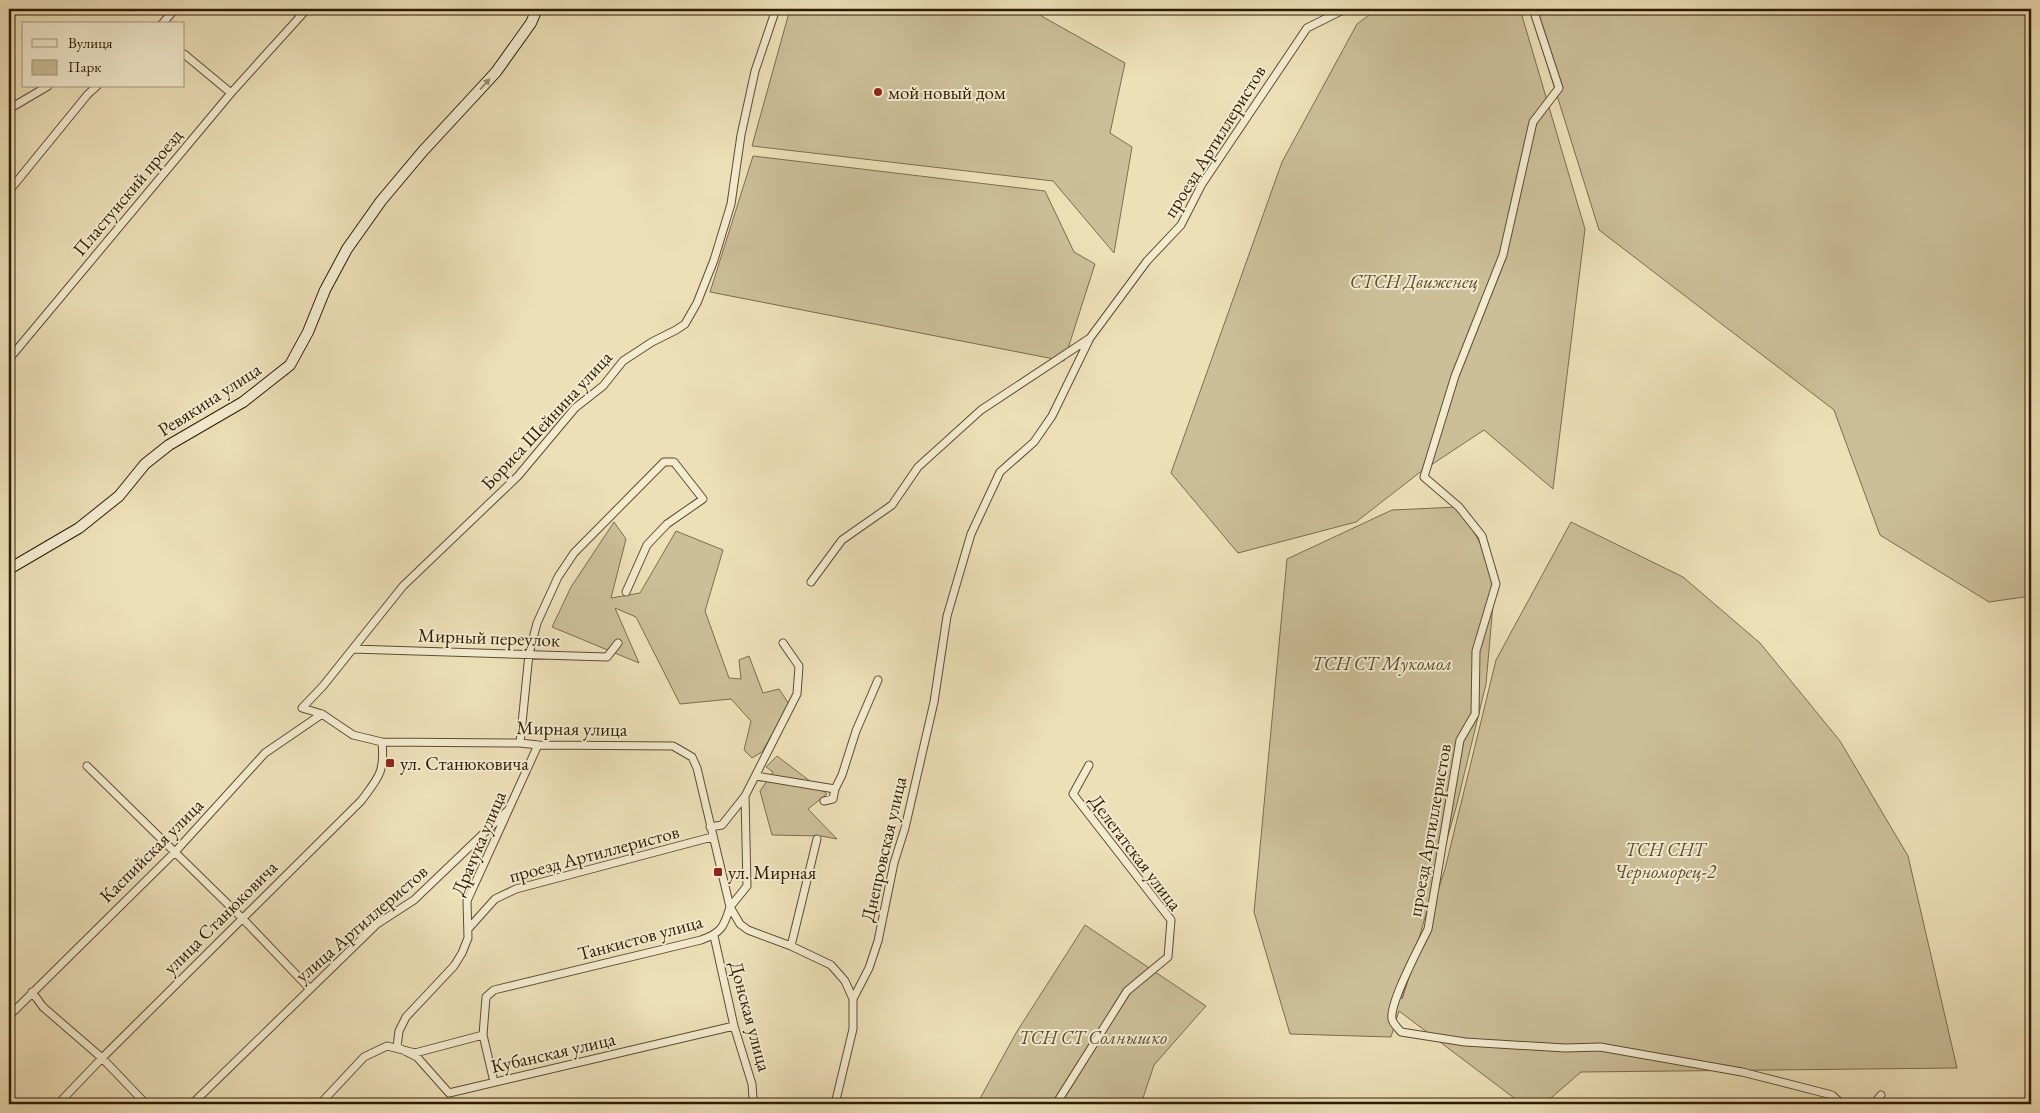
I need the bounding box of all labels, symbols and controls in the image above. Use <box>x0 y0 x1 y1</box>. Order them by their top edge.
legend <box>22 22 185 88</box>
text: Вулиця <box>68 33 113 52</box>
text: Парк <box>68 57 101 76</box>
street label: проезд Артиллеристов <box>1157 60 1271 222</box>
one-way arrow <box>479 78 491 90</box>
place label: мой новый дом <box>888 80 1006 105</box>
marker: мой новый дом <box>872 86 884 98</box>
street label: Пластунский проезд <box>67 123 188 261</box>
park label: СТСН Движенец <box>1350 269 1478 294</box>
street label: Бориса Шейнина улица <box>475 345 618 495</box>
street label: Ревякина улица <box>153 357 266 442</box>
street label: Мирный переулок <box>418 623 560 652</box>
park label: ТСН СТ Мукомол <box>1312 651 1452 676</box>
street label: Мирная улица <box>516 715 628 742</box>
street label: проезд Артиллеристов <box>1402 742 1457 918</box>
place label: ул. Станюковича <box>400 751 529 776</box>
marker: ул. Станюковича <box>384 757 396 769</box>
street label: Днепровская улица <box>855 774 912 924</box>
street label: Драчука улица <box>445 787 512 899</box>
street label: Делегатская улица <box>1084 789 1188 916</box>
street label: Каспийская улица <box>94 793 209 908</box>
street label: проезд Артиллеристов <box>506 819 682 888</box>
park label: ТСН СНТ Черноморец-2 <box>1614 837 1717 884</box>
street label: улица Станюковича <box>158 855 283 980</box>
street label: улица Артиллеристов <box>290 859 433 988</box>
place label: ул. Мирная <box>728 860 817 885</box>
marker: ул. Мирная <box>712 866 724 878</box>
street label: Танкистов улица <box>575 909 706 966</box>
street label: Донская улица <box>724 958 777 1074</box>
park label: ТСН СТ Солнышко <box>1019 1025 1167 1050</box>
street label: Кубанская улица <box>489 1026 618 1079</box>

